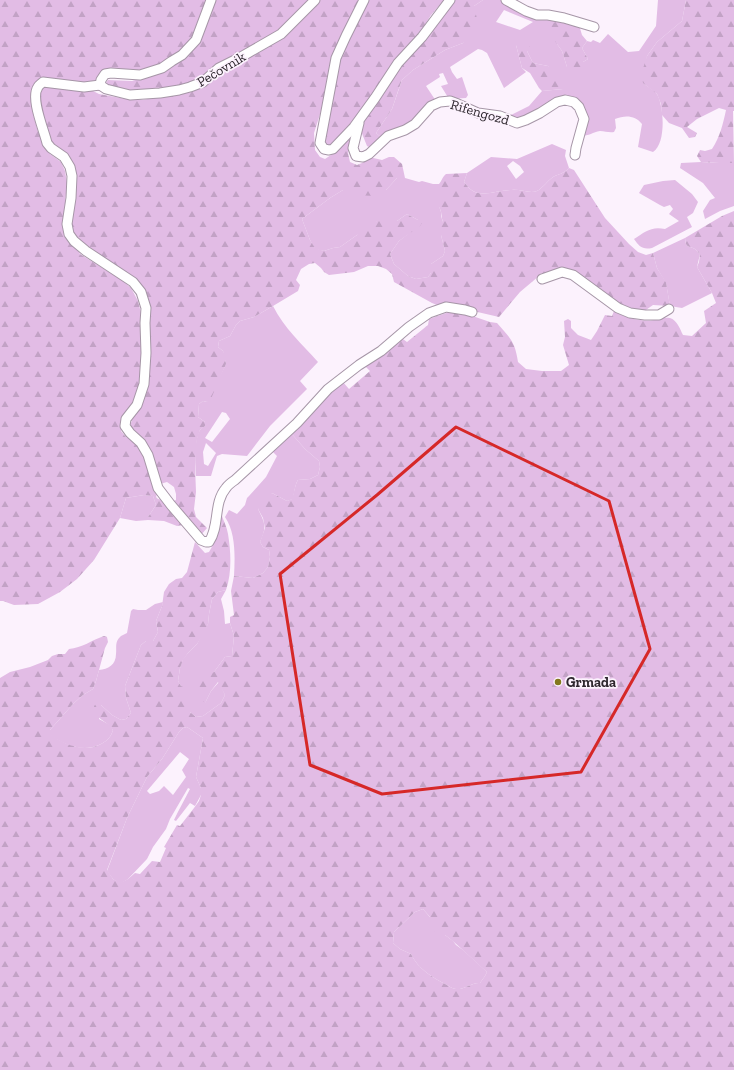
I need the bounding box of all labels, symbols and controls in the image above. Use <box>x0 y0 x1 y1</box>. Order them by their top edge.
street label: Pečovnik <box>194 48 249 91</box>
street label: Rifengozd <box>448 96 512 129</box>
place label: Grmada <box>566 674 616 691</box>
marker: Grmada <box>553 677 563 687</box>

